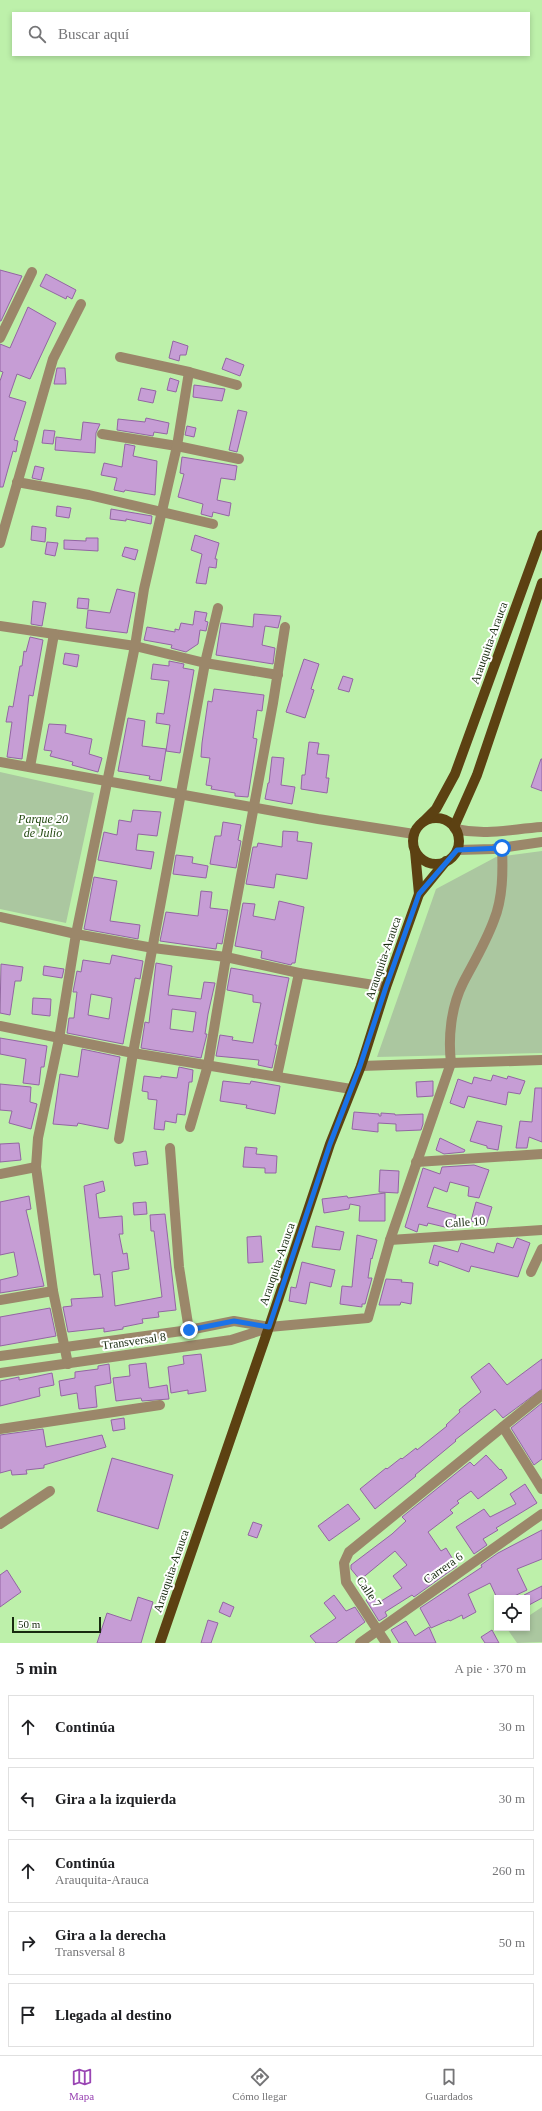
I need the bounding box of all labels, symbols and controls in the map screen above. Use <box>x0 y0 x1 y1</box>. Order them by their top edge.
search box <box>12 12 530 56</box>
icon: search <box>26 23 48 45</box>
text: Buscar aquí <box>58 26 129 42</box>
street label: Arauquita-Arauca <box>468 599 511 686</box>
park label: Parque 20 de Julio <box>17 812 68 840</box>
route start <box>493 839 511 857</box>
street label: Arauquita-Arauca <box>362 914 404 1001</box>
street label: Calle 10 <box>444 1214 486 1230</box>
street label: Arauquita-Arauca <box>256 1220 298 1307</box>
route end <box>180 1321 198 1339</box>
street label: Transversal 8 <box>101 1330 167 1352</box>
street label: Arauquita-Arauca <box>150 1527 192 1614</box>
street label: Carrera 6 <box>421 1549 465 1587</box>
street label: Calle 7 <box>354 1574 384 1610</box>
map controls <box>494 1595 530 1631</box>
button: locate <box>494 1595 530 1631</box>
scale bar <box>12 1615 101 1634</box>
text: 50 m <box>18 1618 40 1630</box>
text: 5 min <box>16 1659 57 1678</box>
text: A pie · 370 m <box>455 1661 526 1676</box>
icon: ahead <box>17 1716 39 1738</box>
text: Continúa <box>55 1719 115 1735</box>
text: 30 m <box>499 1719 525 1734</box>
icon: left <box>17 1788 39 1810</box>
text: Gira a la izquierda <box>55 1791 176 1807</box>
text: 30 m <box>499 1791 525 1806</box>
text: Continúa <box>55 1855 115 1871</box>
icon: ahead <box>17 1860 39 1882</box>
text: 260 m <box>492 1863 525 1878</box>
text: Arauquita-Arauca <box>55 1872 149 1887</box>
text: Gira a la derecha <box>55 1927 166 1943</box>
icon: right <box>17 1932 39 1954</box>
text: 50 m <box>499 1935 525 1950</box>
text: Transversal 8 <box>55 1944 125 1959</box>
icon: arrive <box>17 2004 39 2026</box>
text: Llegada al destino <box>55 2007 172 2023</box>
tab: Mapa <box>69 2066 94 2102</box>
tab: Cómo llegar <box>232 2066 287 2102</box>
tab: Guardados <box>425 2066 473 2102</box>

